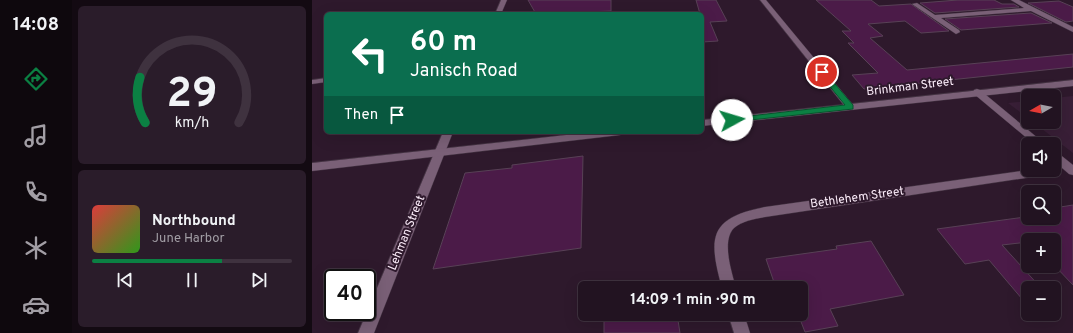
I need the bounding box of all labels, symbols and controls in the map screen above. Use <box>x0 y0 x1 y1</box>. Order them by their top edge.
text: 14:08 <box>13 14 59 37</box>
text: 60 m <box>410 25 477 61</box>
icon: left <box>344 28 396 80</box>
pin <box>805 55 839 89</box>
text: Janisch Road <box>410 60 518 83</box>
icon: arrive <box>811 61 833 83</box>
icon: directions <box>22 65 50 93</box>
text: 29 <box>167 69 218 122</box>
street label: Brinkman Street <box>865 74 955 100</box>
north arrow <box>1021 89 1061 129</box>
map controls <box>1021 89 1061 321</box>
position arrow <box>711 99 753 141</box>
icon: arrive <box>386 104 408 126</box>
text: Then <box>344 106 378 125</box>
text: km/h <box>175 113 209 131</box>
icon: music <box>22 122 50 150</box>
button: sound <box>1021 137 1061 177</box>
icon: phone <box>22 178 50 206</box>
street label: Bethlehem Street <box>809 184 905 212</box>
button: search <box>1021 185 1061 225</box>
street label: Lehman Street <box>385 193 429 273</box>
text: Northbound <box>152 212 236 231</box>
text: June Harbor <box>152 231 225 247</box>
button: + <box>1021 233 1061 273</box>
icon: climate <box>22 234 50 262</box>
icon: previous <box>114 269 136 291</box>
icon: pause <box>181 269 203 291</box>
icon: next <box>248 269 270 291</box>
speed limit sign: 40 <box>324 269 376 321</box>
button: − <box>1021 281 1061 321</box>
icon: car <box>22 291 50 319</box>
text: 14:09 · 1 min · 90 m <box>630 291 756 310</box>

